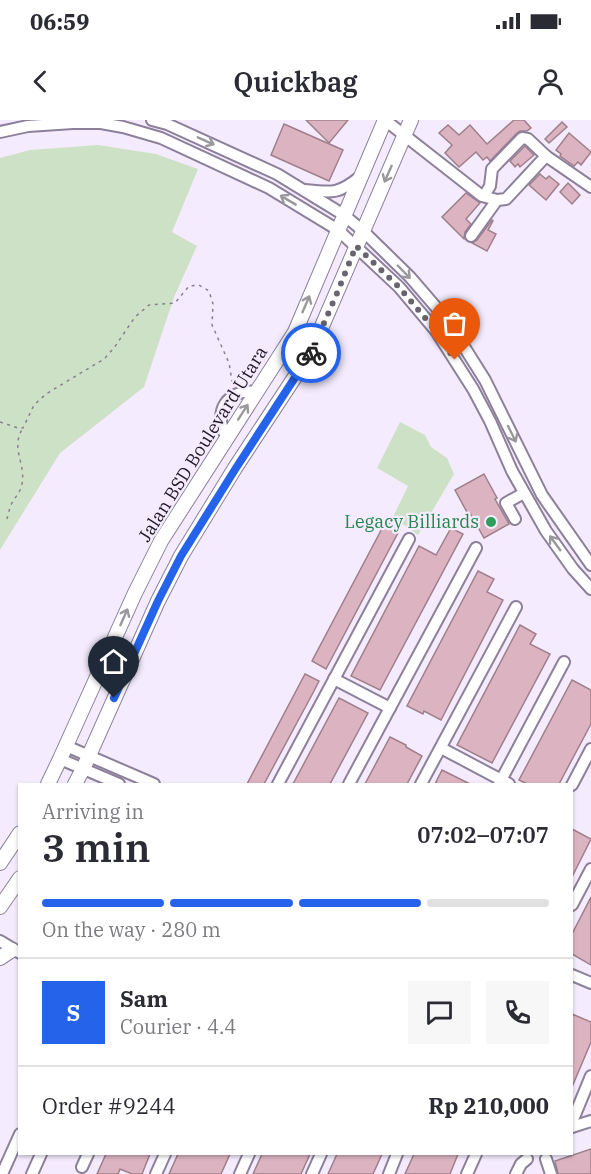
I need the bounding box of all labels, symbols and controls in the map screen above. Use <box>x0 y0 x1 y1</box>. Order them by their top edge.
text: 06:59 <box>30 7 89 36</box>
text: Quickbag <box>233 64 358 99</box>
icon: back <box>24 65 57 98</box>
icon: person <box>534 65 567 98</box>
one-way arrow <box>197 137 215 148</box>
one-way arrow <box>382 164 393 182</box>
one-way arrow <box>280 193 297 205</box>
one-way arrow <box>397 265 412 280</box>
one-way arrow <box>301 296 312 314</box>
pin <box>429 298 480 360</box>
icon: bag <box>438 307 471 340</box>
courier <box>281 323 341 383</box>
icon: bike <box>295 337 328 370</box>
street label: Jalan BSD Boulevard Utara <box>133 342 272 546</box>
one-way arrow <box>238 404 250 421</box>
one-way arrow <box>506 424 518 442</box>
place label: Legacy Billiards <box>344 510 479 533</box>
marker: Legacy Billiards <box>484 515 498 529</box>
one-way arrow <box>548 535 561 551</box>
one-way arrow <box>119 608 130 626</box>
pin <box>88 636 139 698</box>
icon: home <box>97 645 130 678</box>
text: Arriving in <box>42 798 144 825</box>
text: 07:02–07:07 <box>417 820 549 849</box>
text: 3 min <box>42 822 150 873</box>
text: On the way · 280 m <box>42 916 221 943</box>
button: chat <box>408 981 471 1044</box>
button: phone <box>486 981 549 1044</box>
text: Sam <box>120 984 168 1013</box>
text: S <box>67 998 80 1027</box>
text: Courier · 4.4 <box>120 1013 236 1040</box>
text: Order #9244 <box>42 1091 176 1120</box>
text: Rp 210,000 <box>428 1091 549 1120</box>

